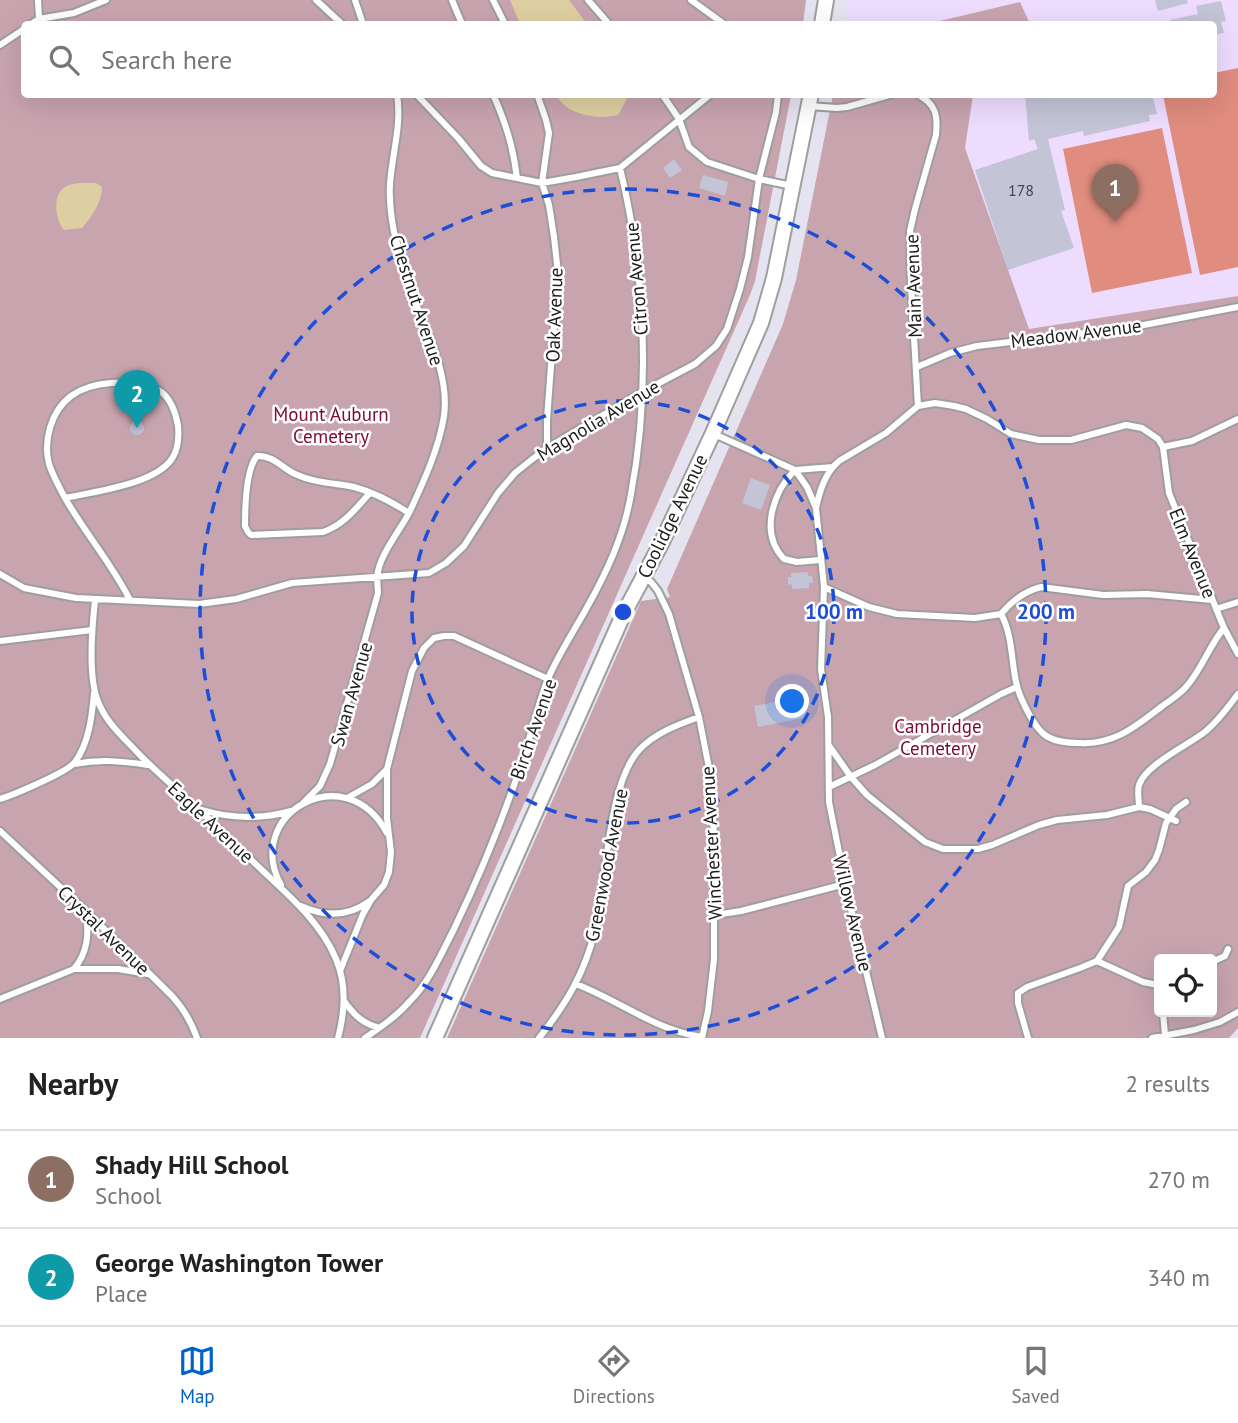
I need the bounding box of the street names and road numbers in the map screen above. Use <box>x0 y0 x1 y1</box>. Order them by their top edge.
street label: Citron Avenue <box>619 222 653 336</box>
street label: Chestnut Avenue <box>385 232 449 368</box>
street label: Main Avenue <box>899 234 927 338</box>
street label: Oak Avenue <box>540 267 568 363</box>
street label: Meadow Avenue <box>1009 313 1143 353</box>
street label: Magnolia Avenue <box>532 374 664 466</box>
street label: Coolidge Avenue <box>632 450 712 582</box>
street label: Elm Avenue <box>1164 504 1222 602</box>
street label: Swan Avenue <box>325 639 377 749</box>
street label: Birch Avenue <box>504 675 562 783</box>
street label: Winchester Avenue <box>695 765 727 921</box>
street label: Eagle Avenue <box>163 776 259 868</box>
street label: Greenwood Avenue <box>579 786 633 944</box>
street label: Willow Avenue <box>828 852 878 974</box>
street label: Crystal Avenue <box>53 880 155 980</box>

